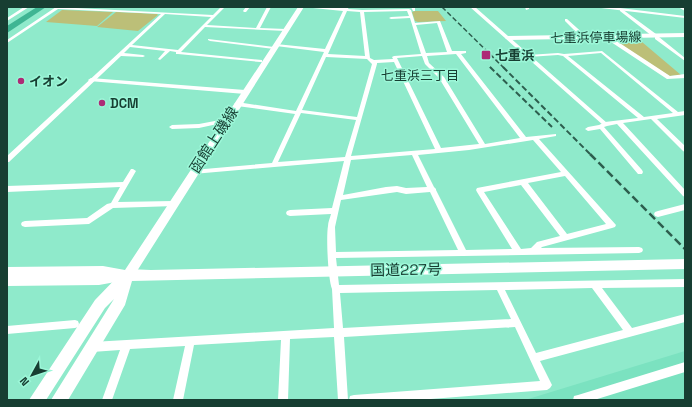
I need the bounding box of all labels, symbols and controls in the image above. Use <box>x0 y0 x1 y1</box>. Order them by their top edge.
street label: 七重浜停車場線 <box>550 28 642 47</box>
place label: 七重浜 <box>495 47 534 64</box>
marker: 七重浜 <box>480 49 492 61</box>
district label: 七重浜三丁目 <box>381 67 459 84</box>
place label: イオン <box>29 73 68 90</box>
marker: イオン <box>16 76 26 86</box>
place label: DCM <box>110 95 139 112</box>
marker: DCM <box>97 98 107 108</box>
street label: 函館上磯線 <box>185 103 242 176</box>
street label: 国道227号 <box>370 259 442 280</box>
north arrow <box>12 355 52 395</box>
text: N <box>17 374 32 389</box>

